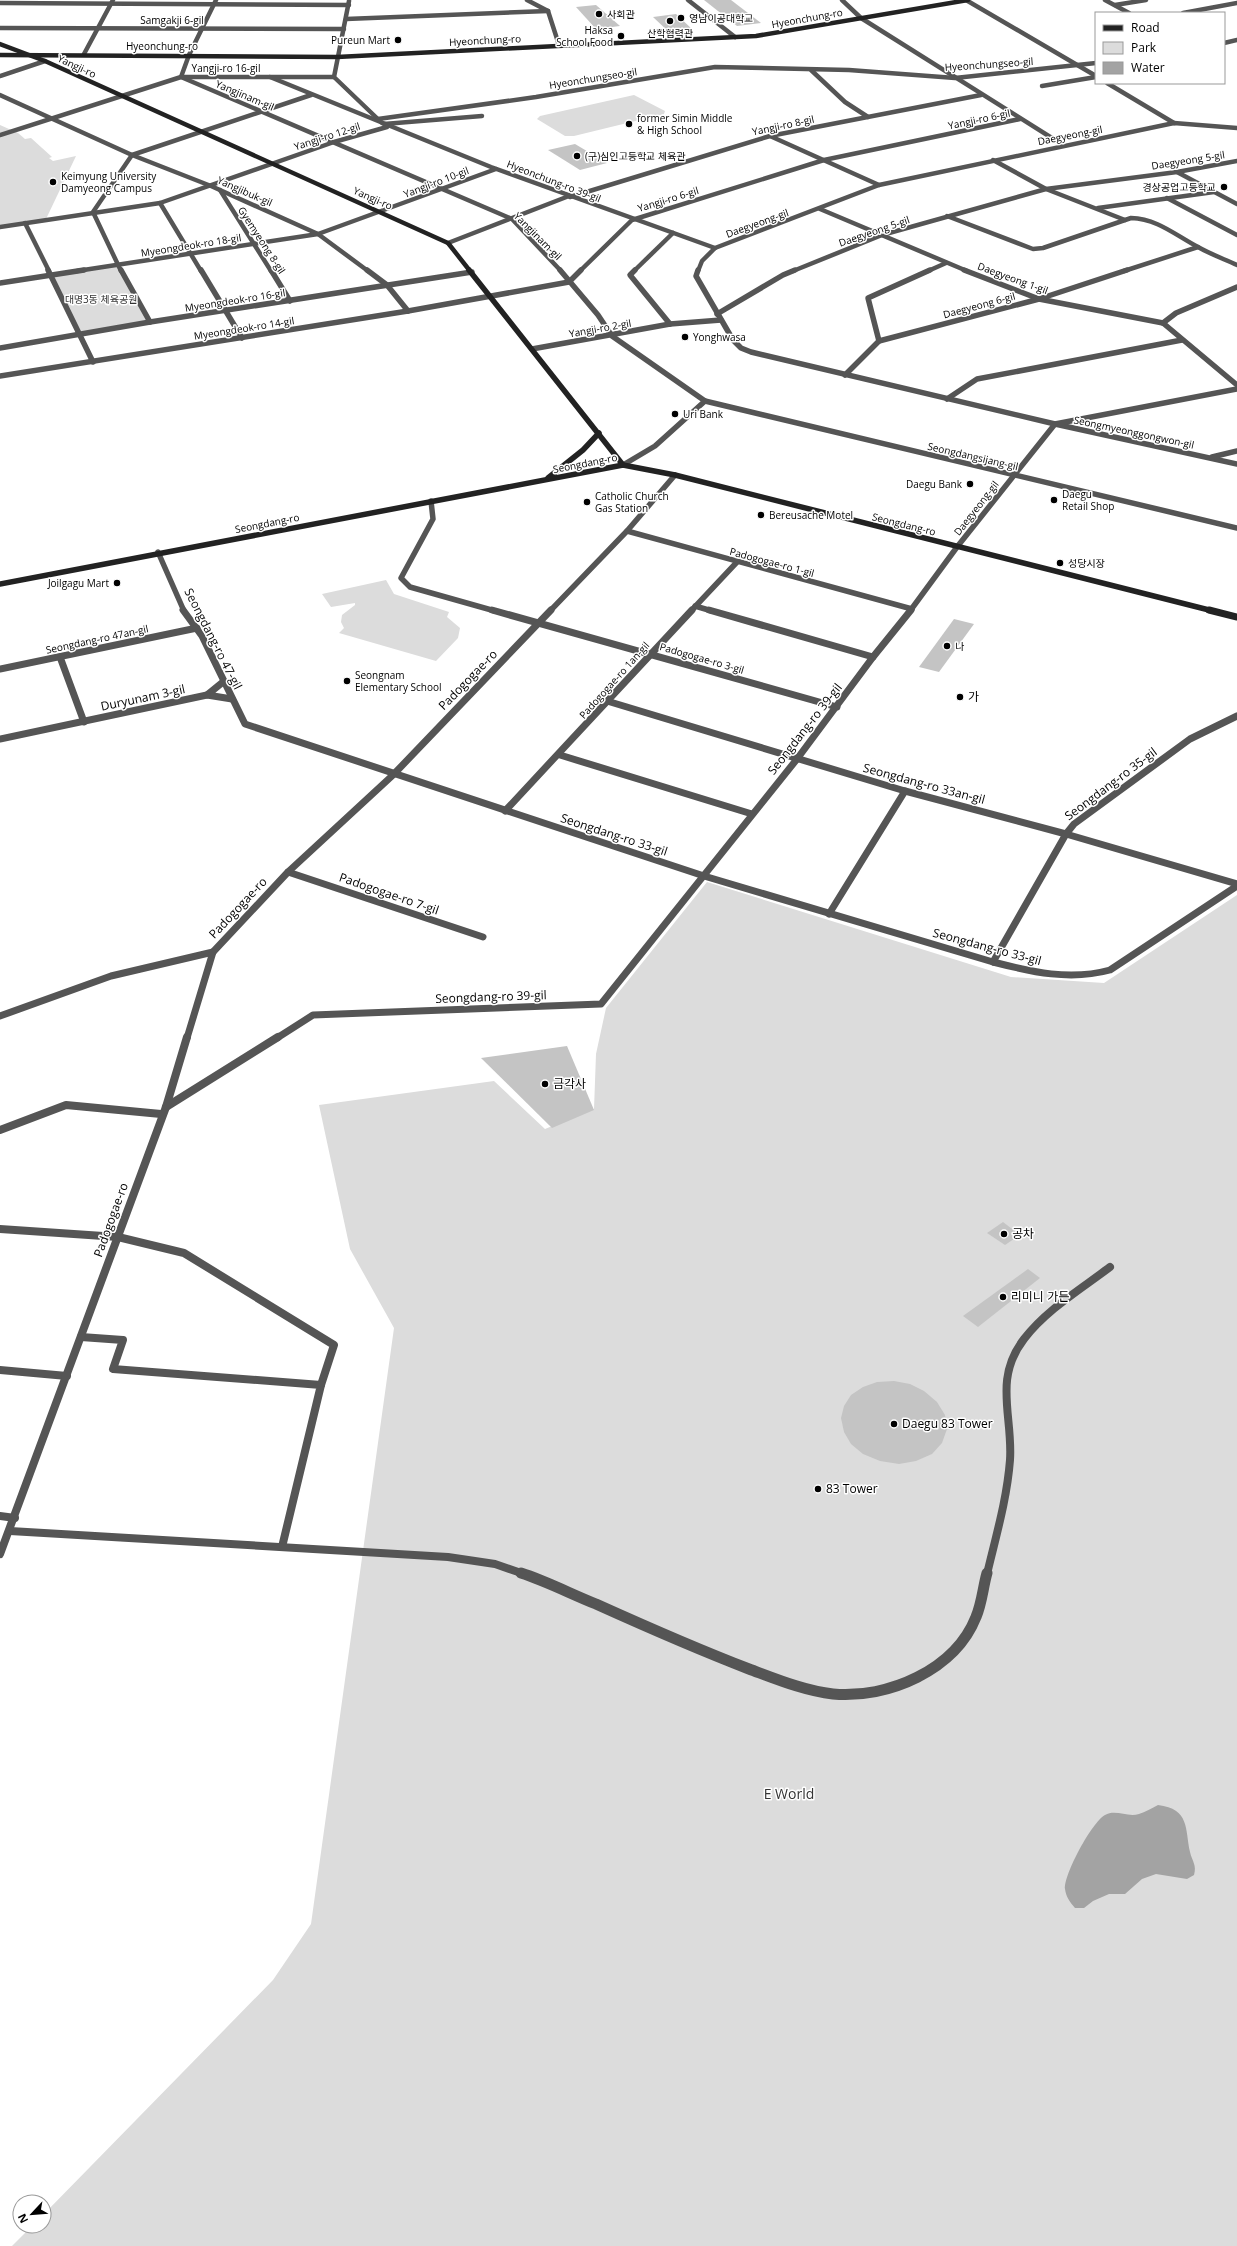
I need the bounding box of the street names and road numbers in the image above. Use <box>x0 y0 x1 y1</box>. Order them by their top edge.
street label: Hyeonchung-ro <box>770 5 844 31</box>
street label: Samgakji 6-gil <box>140 13 204 27</box>
street label: Hyeonchung-ro <box>449 31 521 49</box>
street label: Hyeonchung-ro <box>126 39 198 53</box>
street label: Yangji-ro <box>55 51 99 81</box>
street label: Hyeonchungseo-gil <box>944 54 1034 74</box>
street label: Yangji-ro 16-gil <box>192 61 260 75</box>
street label: Hyeonchungseo-gil <box>548 64 638 92</box>
street label: Yangjinam-gil <box>214 76 276 114</box>
street label: Yangji-ro 6-gil <box>947 106 1011 132</box>
street label: Yangji-ro 8-gil <box>751 112 815 138</box>
street label: Yangji-ro 12-gil <box>292 119 362 153</box>
street label: Daegyeong-gil <box>1036 122 1104 148</box>
street label: Daegyeong 5-gil <box>1150 147 1226 173</box>
street label: Hyeonchung-ro 39-gil <box>505 157 603 205</box>
street label: Yangji-ro 10-gil <box>401 163 471 201</box>
street label: Yangjibuk-gil <box>215 173 275 209</box>
street label: Yangji-ro <box>351 183 395 213</box>
street label: Yangji-ro 6-gil <box>636 183 700 215</box>
street label: Gyemyeong 8-gil <box>235 204 289 276</box>
street label: Daegyeong-gil <box>724 205 790 241</box>
street label: Yangjinam-gil <box>511 209 565 263</box>
street label: Daegyeong 5-gil <box>837 212 911 250</box>
street label: Myeongdeok-ro 18-gil <box>140 230 242 260</box>
street label: Daegyeong 1-gil <box>976 259 1050 297</box>
street label: Myeongdeok-ro 16-gil <box>184 285 286 315</box>
street label: Daegyeong 6-gil <box>941 289 1017 321</box>
street label: Myeongdeok-ro 14-gil <box>193 313 295 343</box>
street label: Yangji-ro 2-gil <box>568 316 632 340</box>
street label: Seongmyeonggongwon-gil <box>1073 412 1195 452</box>
street label: Seongdangsijang-gil <box>926 439 1020 473</box>
street label: Seongdang-ro <box>552 450 618 476</box>
street label: Daegyeong-gil <box>950 478 1002 538</box>
street label: Seongdang-ro <box>871 509 937 539</box>
street label: Seongdang-ro <box>234 510 300 536</box>
street label: Padogogae-ro 1-gil <box>728 544 816 580</box>
street label: Seongdang-ro 47-gil <box>181 585 246 692</box>
street label: Seongdang-ro 47an-gil <box>44 621 150 657</box>
street label: Padogogae-ro 1an-gil <box>576 639 652 721</box>
street label: Padogogae-ro 3-gil <box>658 639 746 677</box>
street label: Padogogae-ro <box>434 646 501 714</box>
street label: Duryunam 3-gil <box>99 680 187 715</box>
street label: Seongdang-ro 39-gil <box>764 680 846 778</box>
street label: Seongdang-ro 35-gil <box>1061 743 1160 824</box>
street label: Seongdang-ro 33an-gil <box>861 759 987 808</box>
street label: Seongdang-ro 33-gil <box>558 809 670 860</box>
street label: Padogogae-ro 7-gil <box>337 868 441 919</box>
street label: Padogogae-ro <box>205 873 270 942</box>
street label: Seongdang-ro 33-gil <box>931 924 1043 969</box>
street label: Seongdang-ro 39-gil <box>435 986 547 1007</box>
street label: Padogogae-ro <box>89 1180 132 1259</box>

